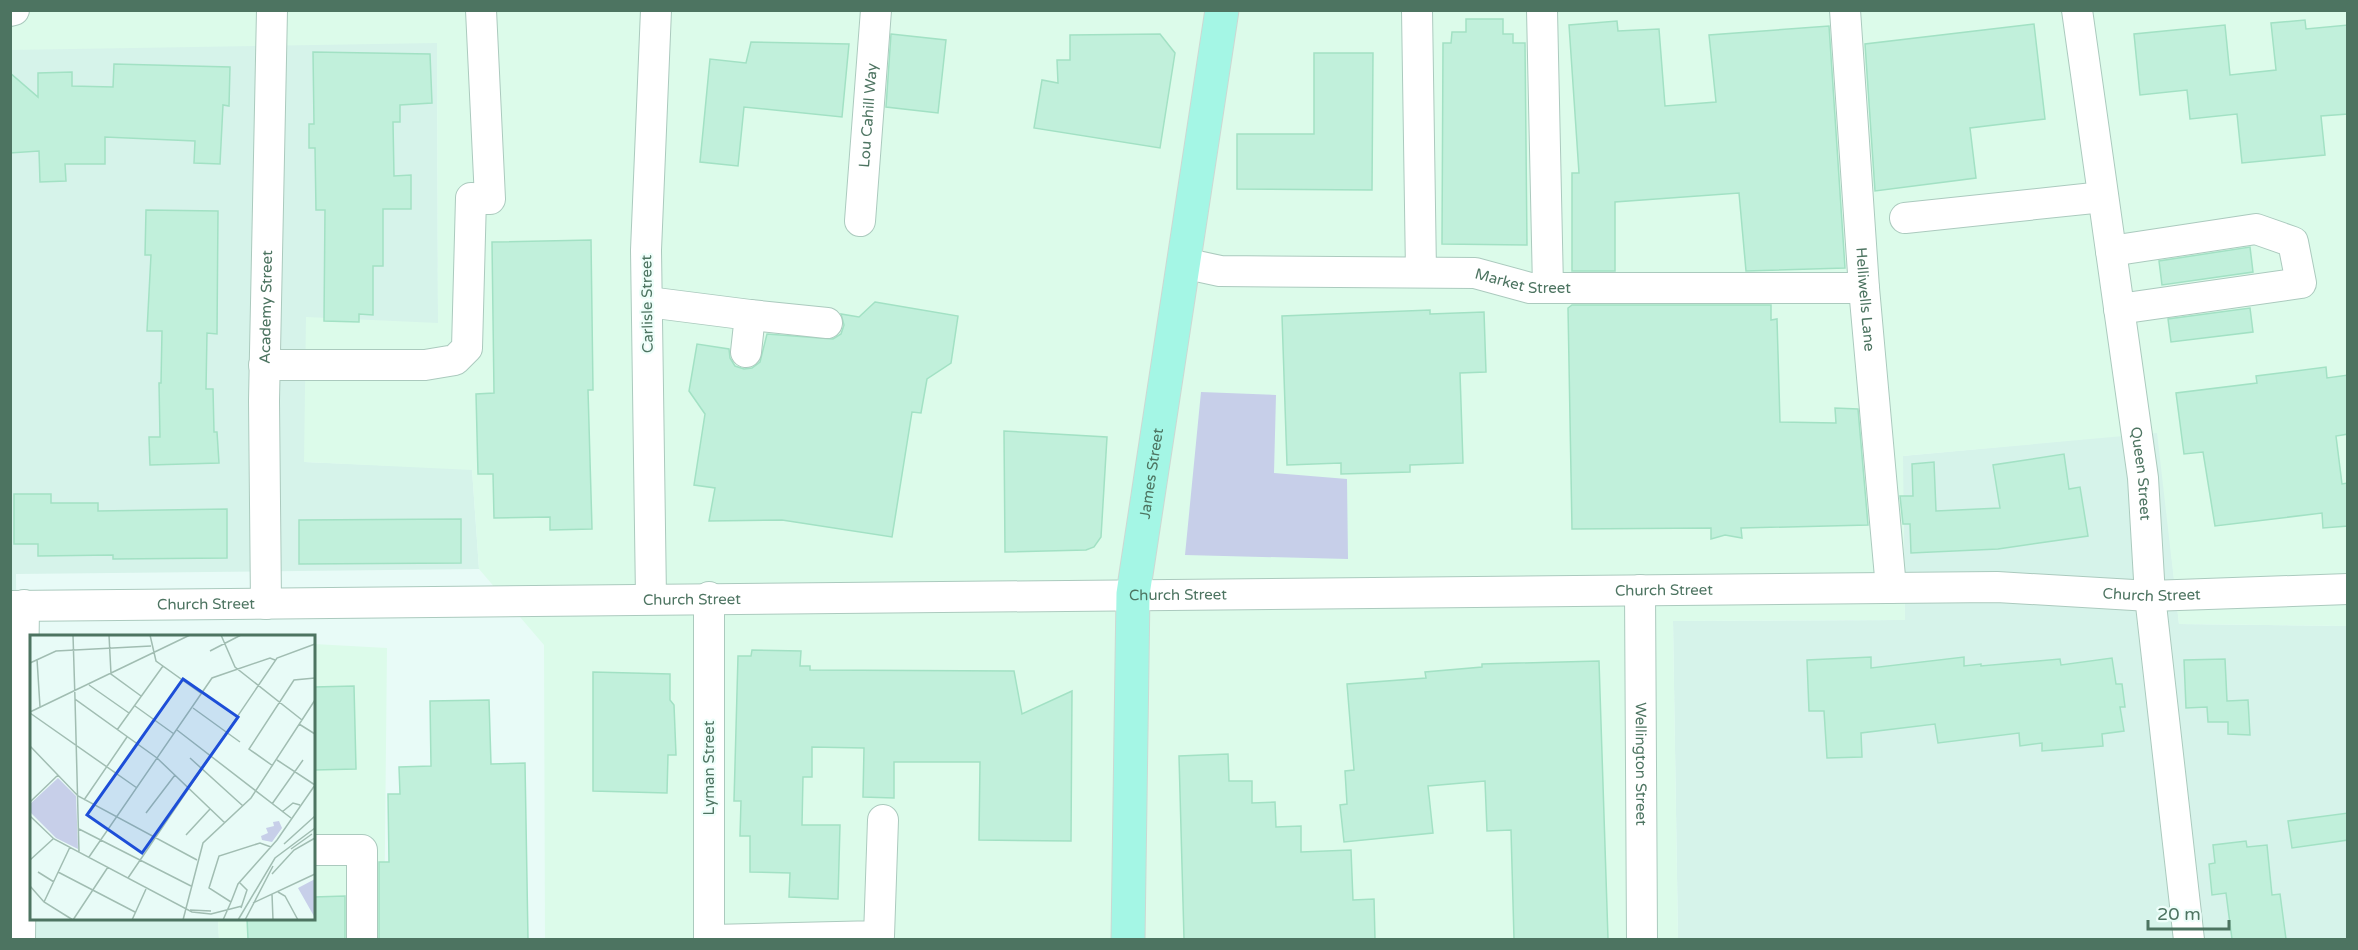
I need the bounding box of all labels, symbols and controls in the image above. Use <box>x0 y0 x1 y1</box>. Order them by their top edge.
street label: Lou Cahill Way <box>855 62 881 168</box>
street label: Helliwells Lane <box>1852 247 1879 352</box>
street label: Academy Street <box>256 250 276 364</box>
street label: Carlisle Street <box>637 254 657 353</box>
street label: Market Street <box>1473 264 1571 297</box>
street label: James Street <box>1136 426 1167 520</box>
street label: Queen Street <box>2127 426 2155 521</box>
street label: Church Street <box>1615 581 1713 600</box>
street label: Church Street <box>2102 584 2201 605</box>
street label: Church Street <box>1129 585 1227 604</box>
street label: Church Street <box>643 590 741 609</box>
street label: Church Street <box>157 595 255 614</box>
inset map <box>30 635 315 920</box>
street label: Wellington Street <box>1632 702 1650 826</box>
street label: Lyman Street <box>700 720 718 815</box>
scale bar <box>2148 893 2229 931</box>
text: 20 m <box>2157 903 2201 925</box>

